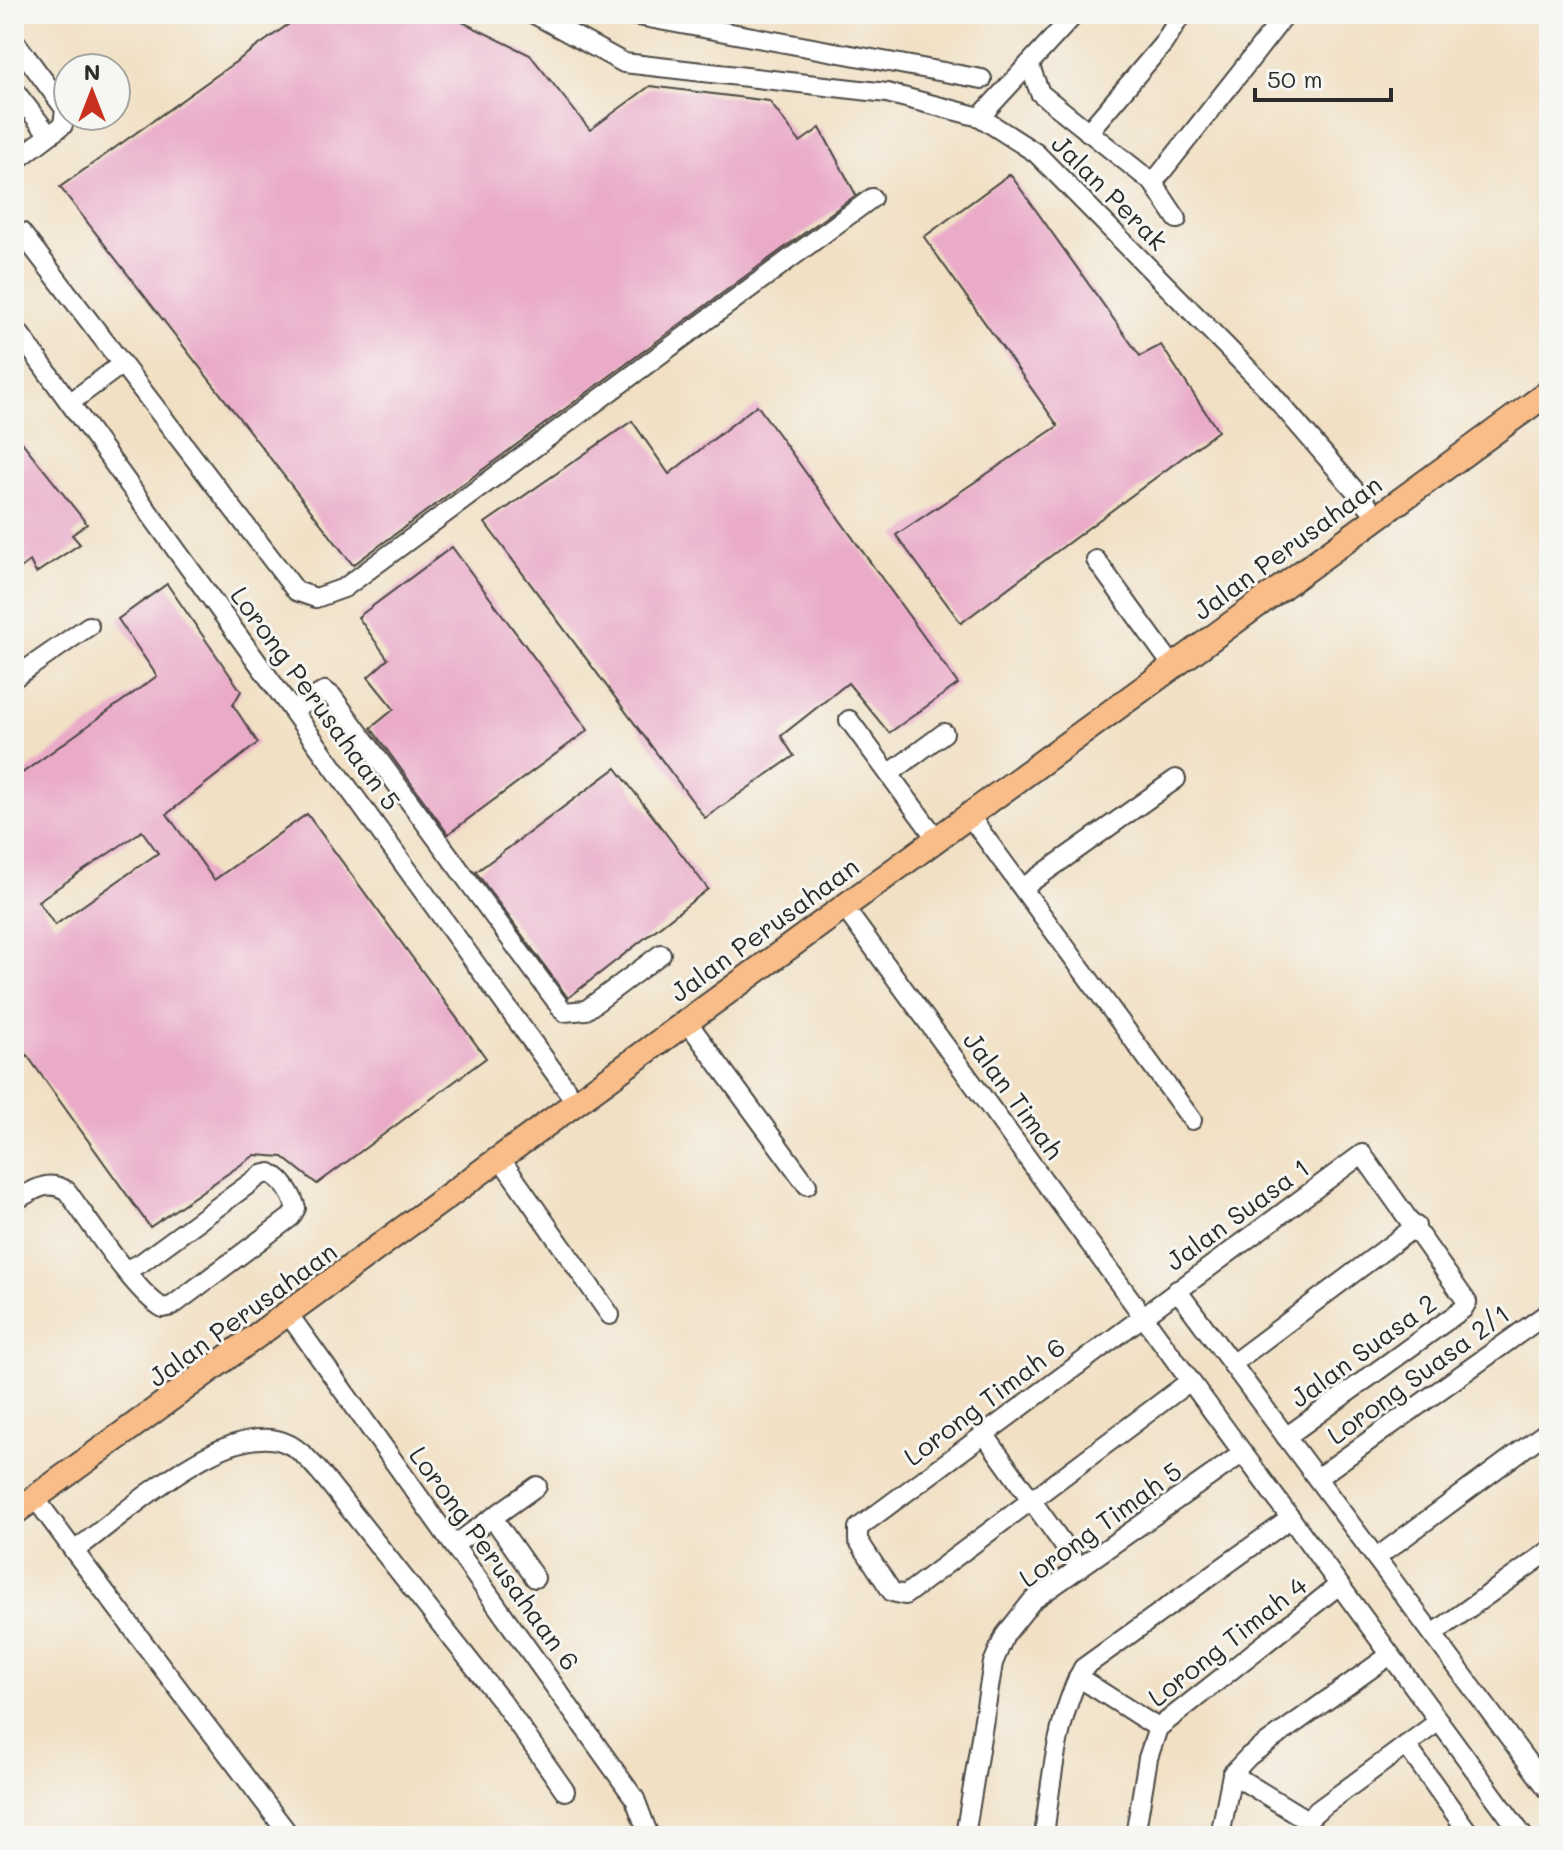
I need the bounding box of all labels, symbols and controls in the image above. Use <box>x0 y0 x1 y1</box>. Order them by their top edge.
north arrow <box>52 52 132 132</box>
scale bar <box>1255 52 1391 102</box>
text: N <box>84 57 100 86</box>
text: 50 m <box>1267 63 1323 94</box>
street label: Jalan Perak <box>1045 127 1175 257</box>
street label: Jalan Perusahaan <box>1186 467 1388 627</box>
street label: Lorong Perusahaan 5 <box>223 579 409 817</box>
street label: Jalan Perusahaan <box>663 849 865 1009</box>
street label: Jalan Timah <box>956 1024 1072 1166</box>
street label: Jalan Suasa 1 <box>1158 1150 1316 1278</box>
street label: Jalan Perusahaan <box>141 1234 343 1394</box>
street label: Jalan Suasa 2 <box>1283 1286 1443 1414</box>
street label: Lorong Suasa 2/1 <box>1320 1296 1516 1452</box>
street label: Lorong Timah 6 <box>897 1329 1071 1473</box>
street label: Lorong Perusahaan 6 <box>402 1439 588 1677</box>
street label: Lorong Timah 5 <box>1012 1454 1188 1594</box>
street label: Lorong Timah 4 <box>1140 1568 1314 1714</box>

